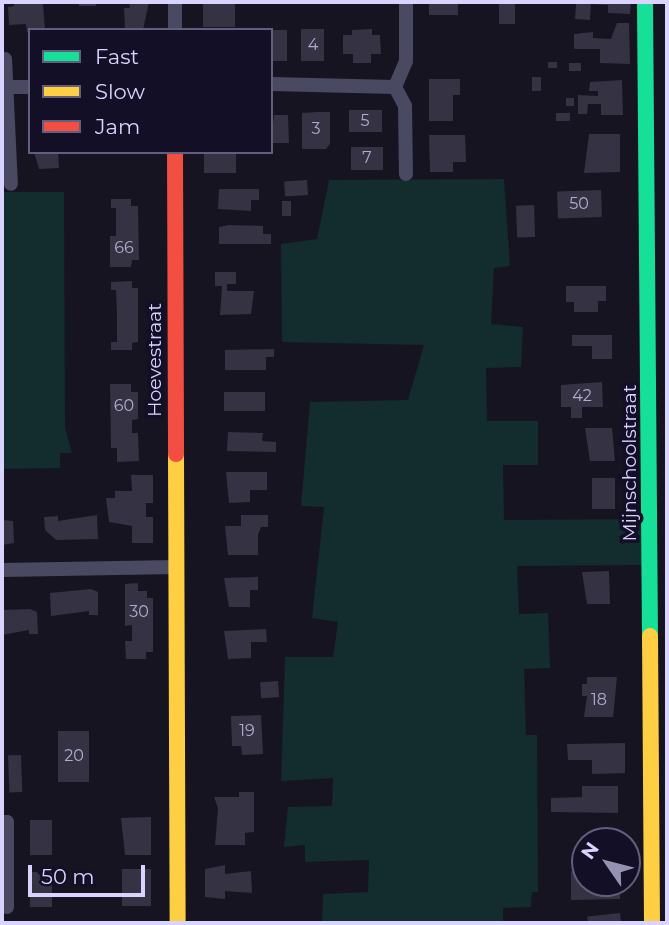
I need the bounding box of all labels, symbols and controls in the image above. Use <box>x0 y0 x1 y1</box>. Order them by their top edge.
legend <box>28 28 273 154</box>
house number: 4 <box>308 35 318 55</box>
text: Fast <box>95 44 139 69</box>
text: Slow <box>95 79 145 104</box>
house number: 5 <box>360 111 370 131</box>
text: Jam <box>95 114 140 139</box>
house number: 3 <box>311 119 321 139</box>
house number: 7 <box>362 148 372 168</box>
house number: 50 <box>569 194 589 214</box>
house number: 66 <box>114 238 134 258</box>
street label: Hoevestraat <box>144 303 166 417</box>
street label: Mijnschoolstraat <box>619 385 641 541</box>
house number: 42 <box>572 386 592 406</box>
house number: 60 <box>114 396 134 416</box>
house number: 30 <box>129 602 149 622</box>
house number: 18 <box>591 690 607 710</box>
house number: 19 <box>239 721 255 741</box>
house number: 20 <box>64 746 84 766</box>
north arrow <box>571 827 641 897</box>
text: N <box>576 838 604 864</box>
scale bar <box>32 852 149 896</box>
text: 50 m <box>41 864 95 889</box>

